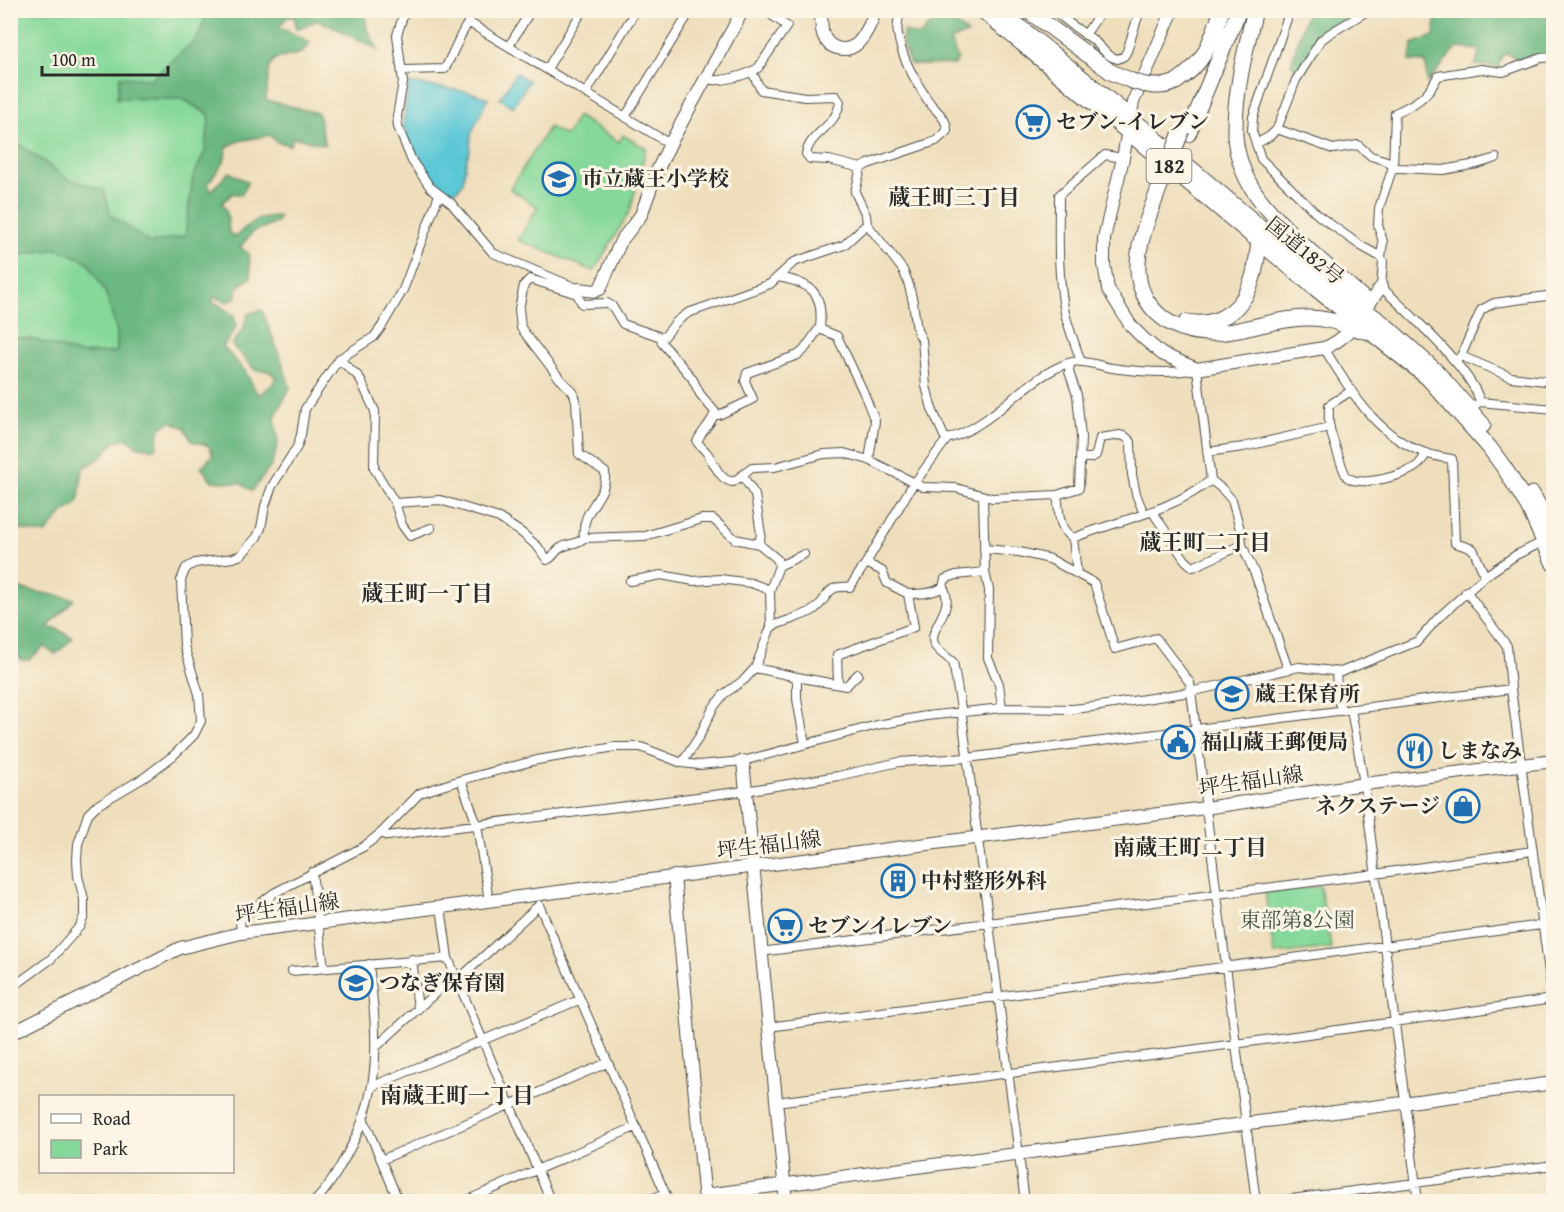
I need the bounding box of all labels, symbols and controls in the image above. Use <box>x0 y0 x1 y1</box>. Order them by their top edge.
scale bar <box>42 39 168 77</box>
text: 100 m <box>51 46 96 73</box>
supermarket icon: セブン-イレブン <box>1015 104 1051 140</box>
place label: セブン-イレブン <box>1056 106 1209 137</box>
road number: 182 <box>1146 149 1192 183</box>
school or university icon: 市立蔵王小学校 <box>541 161 577 197</box>
place label: 市立蔵王小学校 <box>582 163 729 194</box>
district label: 蔵王町三丁目 <box>888 181 1020 213</box>
street label: 国道182号 <box>1259 209 1351 292</box>
district label: 蔵王町二丁目 <box>1139 526 1271 558</box>
district label: 蔵王町一丁目 <box>361 577 493 609</box>
school or university icon: 蔵王保育所 <box>1214 676 1250 712</box>
place label: 蔵王保育所 <box>1255 678 1360 709</box>
public building icon: 福山蔵王郵便局 <box>1160 724 1196 760</box>
place label: 福山蔵王郵便局 <box>1201 726 1348 757</box>
restaurant icon: しまなみ <box>1397 733 1433 769</box>
place label: しまなみ <box>1438 735 1522 766</box>
street label: 坪生福山線 <box>1197 758 1305 803</box>
shop icon: ネクステージ <box>1445 788 1481 824</box>
place label: ネクステージ <box>1315 790 1440 821</box>
street label: 坪生福山線 <box>715 823 823 866</box>
district label: 南蔵王町二丁目 <box>1113 831 1267 863</box>
building icon: 中村整形外科 <box>880 863 916 899</box>
place label: 中村整形外科 <box>921 865 1047 896</box>
street label: 坪生福山線 <box>233 885 341 930</box>
park label: 東部第8公園 <box>1239 904 1355 935</box>
supermarket icon: セブンイレブン <box>767 908 803 944</box>
place label: セブンイレブン <box>808 910 952 941</box>
school or university icon: つなぎ保育園 <box>338 965 374 1001</box>
place label: つなぎ保育園 <box>379 967 505 998</box>
district label: 南蔵王町一丁目 <box>380 1079 534 1111</box>
legend <box>39 1095 234 1173</box>
text: Road <box>93 1105 131 1132</box>
text: Park <box>93 1135 129 1162</box>

